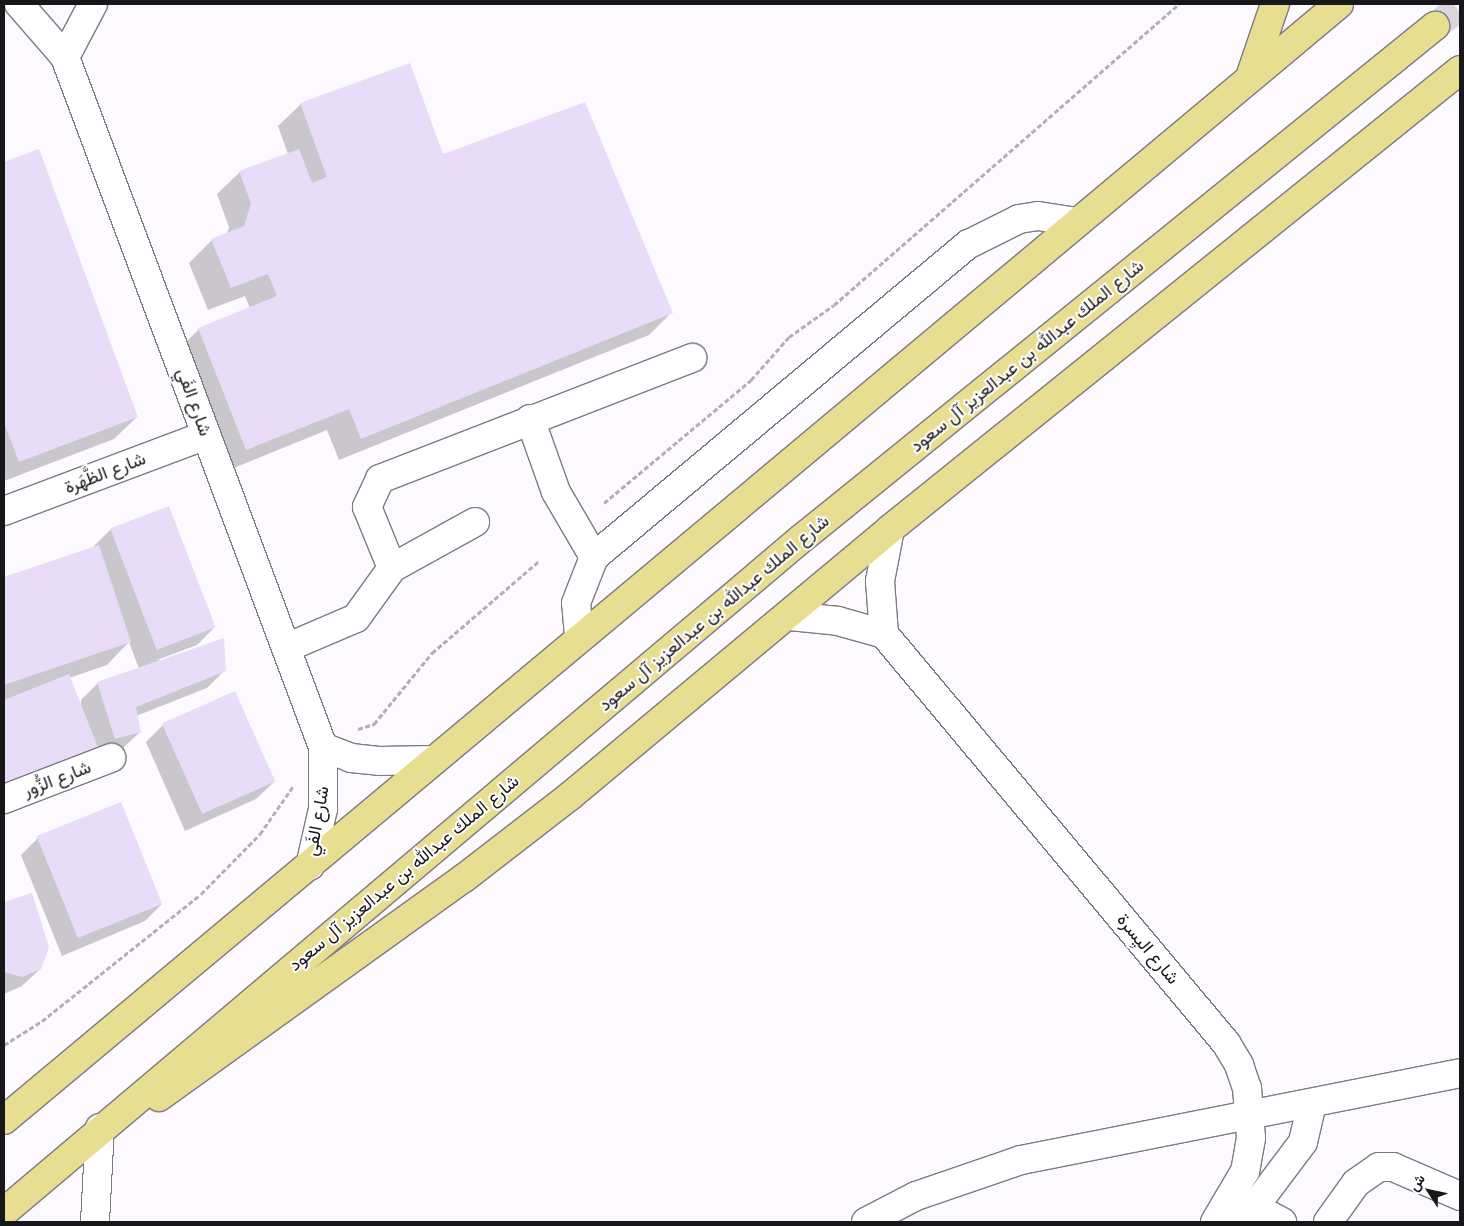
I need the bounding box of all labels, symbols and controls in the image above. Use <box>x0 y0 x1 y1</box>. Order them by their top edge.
street label: شارع الملك عبدالله بن عبدالعزيز آل سعود <box>906 255 1148 457</box>
street label: شارع الفَي <box>172 365 216 439</box>
street label: شارع الظَّهَرة <box>61 448 149 498</box>
street label: شارع الملك عبدالله بن عبدالعزيز آل سعود <box>594 510 834 716</box>
street label: شارع الزُّور <box>20 756 94 802</box>
street label: شارع الملك عبدالله بن عبدالعزيز آل سعود <box>284 770 524 976</box>
street label: شارع الفَي <box>300 784 334 858</box>
street label: شارع اليِسرة <box>1112 909 1184 989</box>
north arrow <box>1404 1166 1454 1216</box>
text: ش <box>1405 1171 1428 1194</box>

